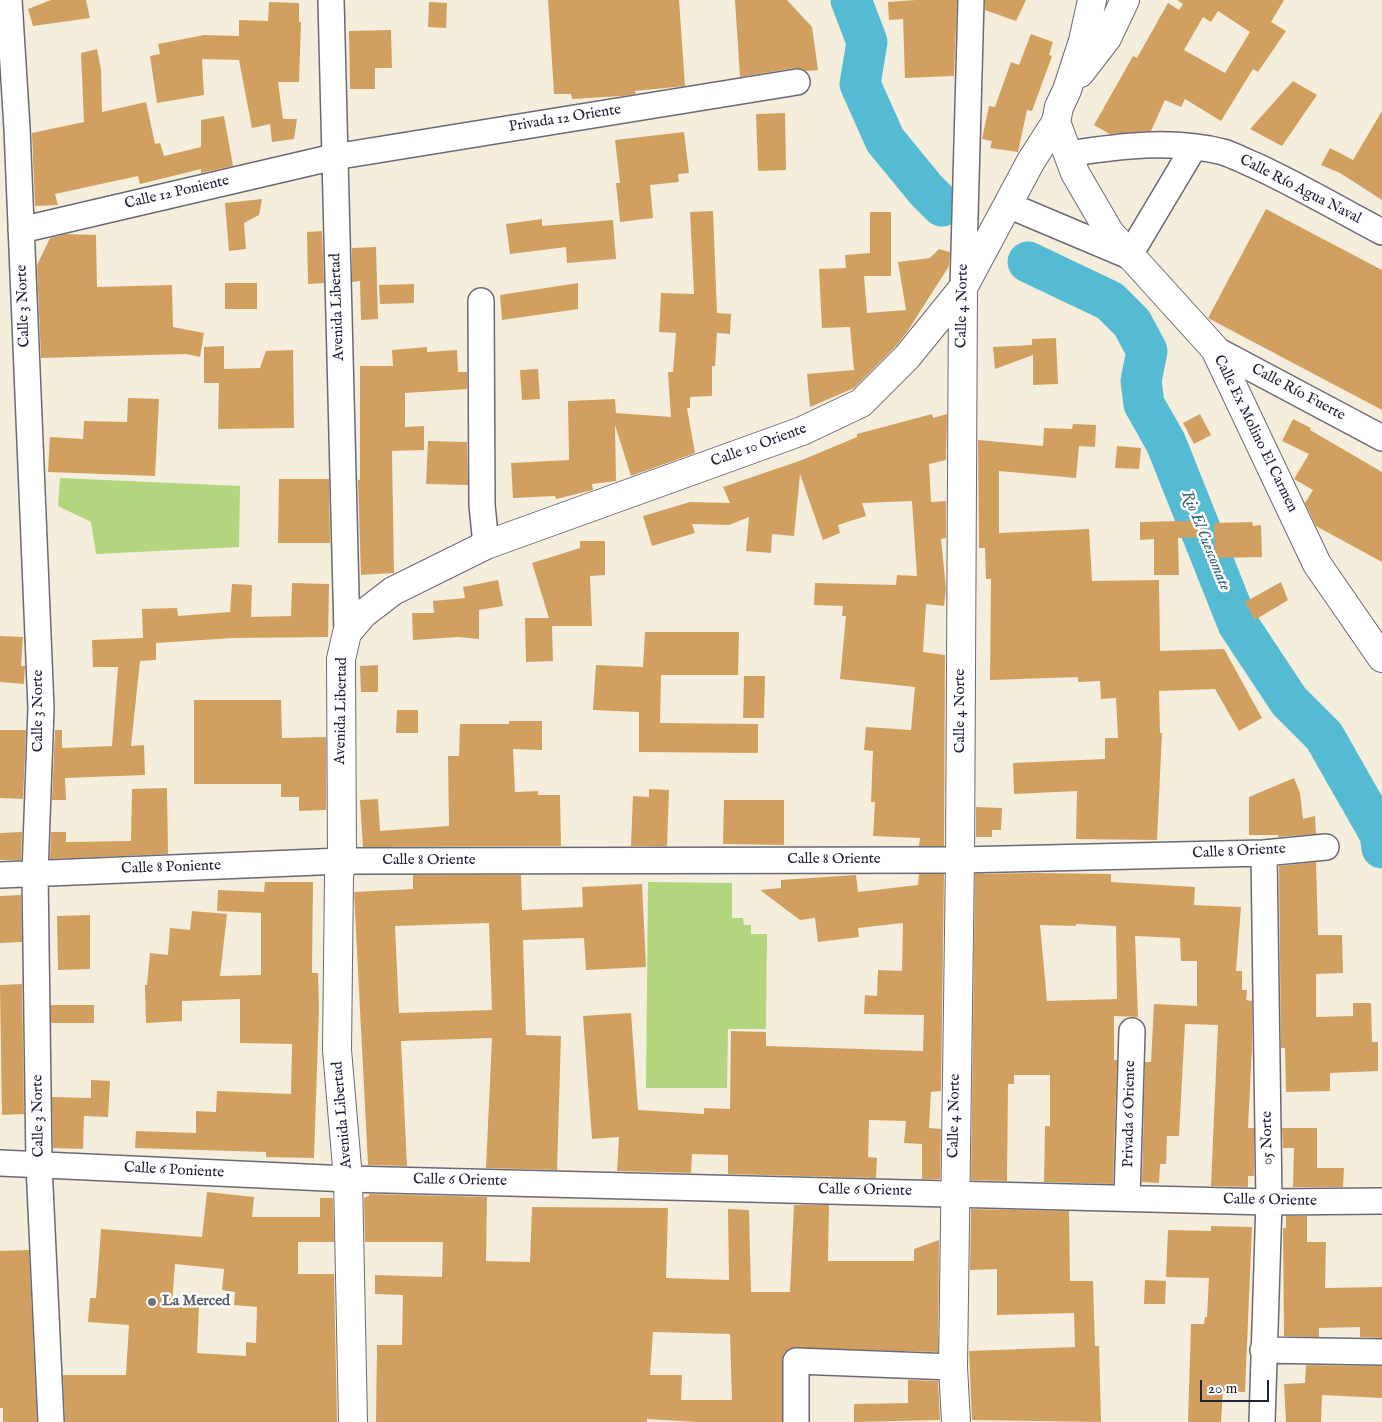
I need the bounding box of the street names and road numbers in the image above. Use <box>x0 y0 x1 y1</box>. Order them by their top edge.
street label: Privada 12 Oriente <box>507 101 623 137</box>
street label: Calle Río Agua Naval <box>1236 152 1364 228</box>
street label: Calle 12 Poniente <box>123 172 231 214</box>
street label: Avenida Libertad <box>327 253 349 361</box>
street label: Calle 3 Norte <box>14 264 34 348</box>
street label: Calle 4 Norte <box>953 264 973 348</box>
street label: Calle Ex Molino El Carmen <box>1209 352 1301 516</box>
street label: Calle Río Fuerte <box>1248 361 1348 425</box>
street label: Calle 10 Oriente <box>709 420 809 472</box>
street label: Avenida Libertad <box>332 657 352 765</box>
street label: Calle 4 Norte <box>952 669 970 753</box>
street label: Calle 3 Norte <box>30 670 48 752</box>
street label: Calle 8 Oriente <box>1192 841 1286 863</box>
street label: Calle 8 Oriente <box>787 851 881 869</box>
street label: Calle 8 Oriente <box>382 852 476 870</box>
street label: Calle 8 Poniente <box>121 857 221 879</box>
street label: Privada 6 Oriente <box>1120 1060 1140 1168</box>
street label: Avenida Libertad <box>329 1061 357 1169</box>
street label: Calle 4 Norte <box>945 1074 965 1158</box>
street label: Calle 3 Norte <box>29 1075 49 1157</box>
street label: 05 Norte <box>1259 1111 1277 1165</box>
street label: Calle 6 Poniente <box>123 1159 225 1183</box>
street label: Calle 6 Oriente <box>413 1171 507 1191</box>
street label: Calle 6 Oriente <box>818 1181 912 1201</box>
street label: Calle 6 Oriente <box>1223 1191 1317 1211</box>

